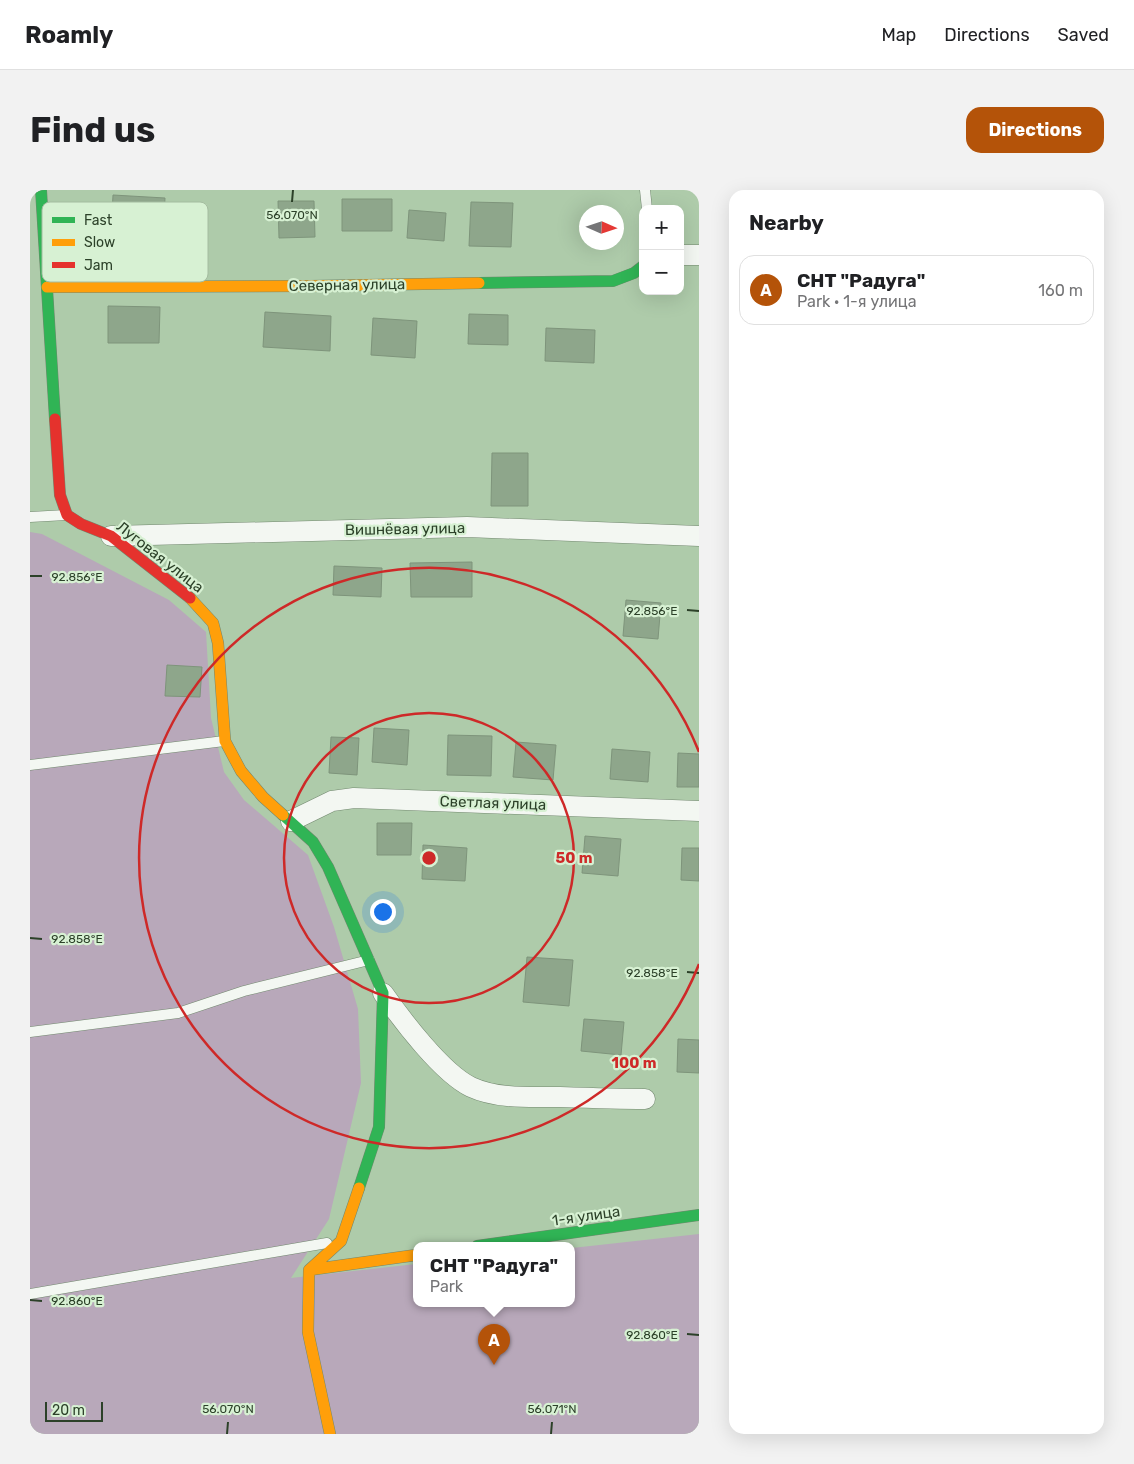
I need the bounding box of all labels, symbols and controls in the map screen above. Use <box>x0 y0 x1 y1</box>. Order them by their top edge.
text: Roamly <box>25 21 113 49</box>
text: Map <box>881 24 916 46</box>
text: Directions <box>944 24 1030 46</box>
text: Saved <box>1058 24 1109 46</box>
button: Directions <box>966 107 1104 153</box>
text: Find us <box>30 109 155 151</box>
legend <box>42 202 208 282</box>
north arrow <box>579 205 624 250</box>
map controls <box>639 205 684 295</box>
button: + <box>639 205 684 250</box>
text: 56.070°N <box>266 208 318 222</box>
text: Nearby <box>749 210 824 235</box>
text: Fast <box>84 212 113 229</box>
text: Slow <box>84 234 115 251</box>
button: − <box>639 250 684 295</box>
text: Jam <box>84 257 113 274</box>
text: СНТ "Радуга" <box>797 269 925 292</box>
street label: Северная улица <box>289 275 405 295</box>
text: A <box>760 281 772 300</box>
text: 160 m <box>1038 281 1083 300</box>
text: Park · 1-я улица <box>797 292 917 311</box>
street label: Луговая улица <box>113 517 207 597</box>
street label: Вишнёвая улица <box>345 519 465 539</box>
text: 92.856°E <box>52 570 103 584</box>
text: 92.856°E <box>627 604 678 618</box>
street label: Светлая улица <box>439 792 547 814</box>
centre of rings <box>420 849 438 867</box>
text: 50 m <box>556 849 592 867</box>
your location <box>370 899 396 925</box>
text: 92.858°E <box>51 932 103 946</box>
text: 92.858°E <box>626 966 678 980</box>
text: 100 m <box>612 1054 656 1072</box>
street label: 1-я улица <box>551 1202 621 1230</box>
popup <box>413 1242 575 1307</box>
text: СНТ "Радуга" <box>430 1254 558 1277</box>
text: Park <box>430 1277 463 1296</box>
text: 92.860°E <box>51 1294 103 1308</box>
pin: A <box>478 1324 510 1365</box>
text: 92.860°E <box>626 1328 678 1342</box>
scale bar <box>45 1399 102 1422</box>
text: 20 m <box>52 1402 85 1419</box>
text: 56.070°N <box>202 1402 254 1416</box>
text: 56.071°N <box>527 1402 577 1416</box>

